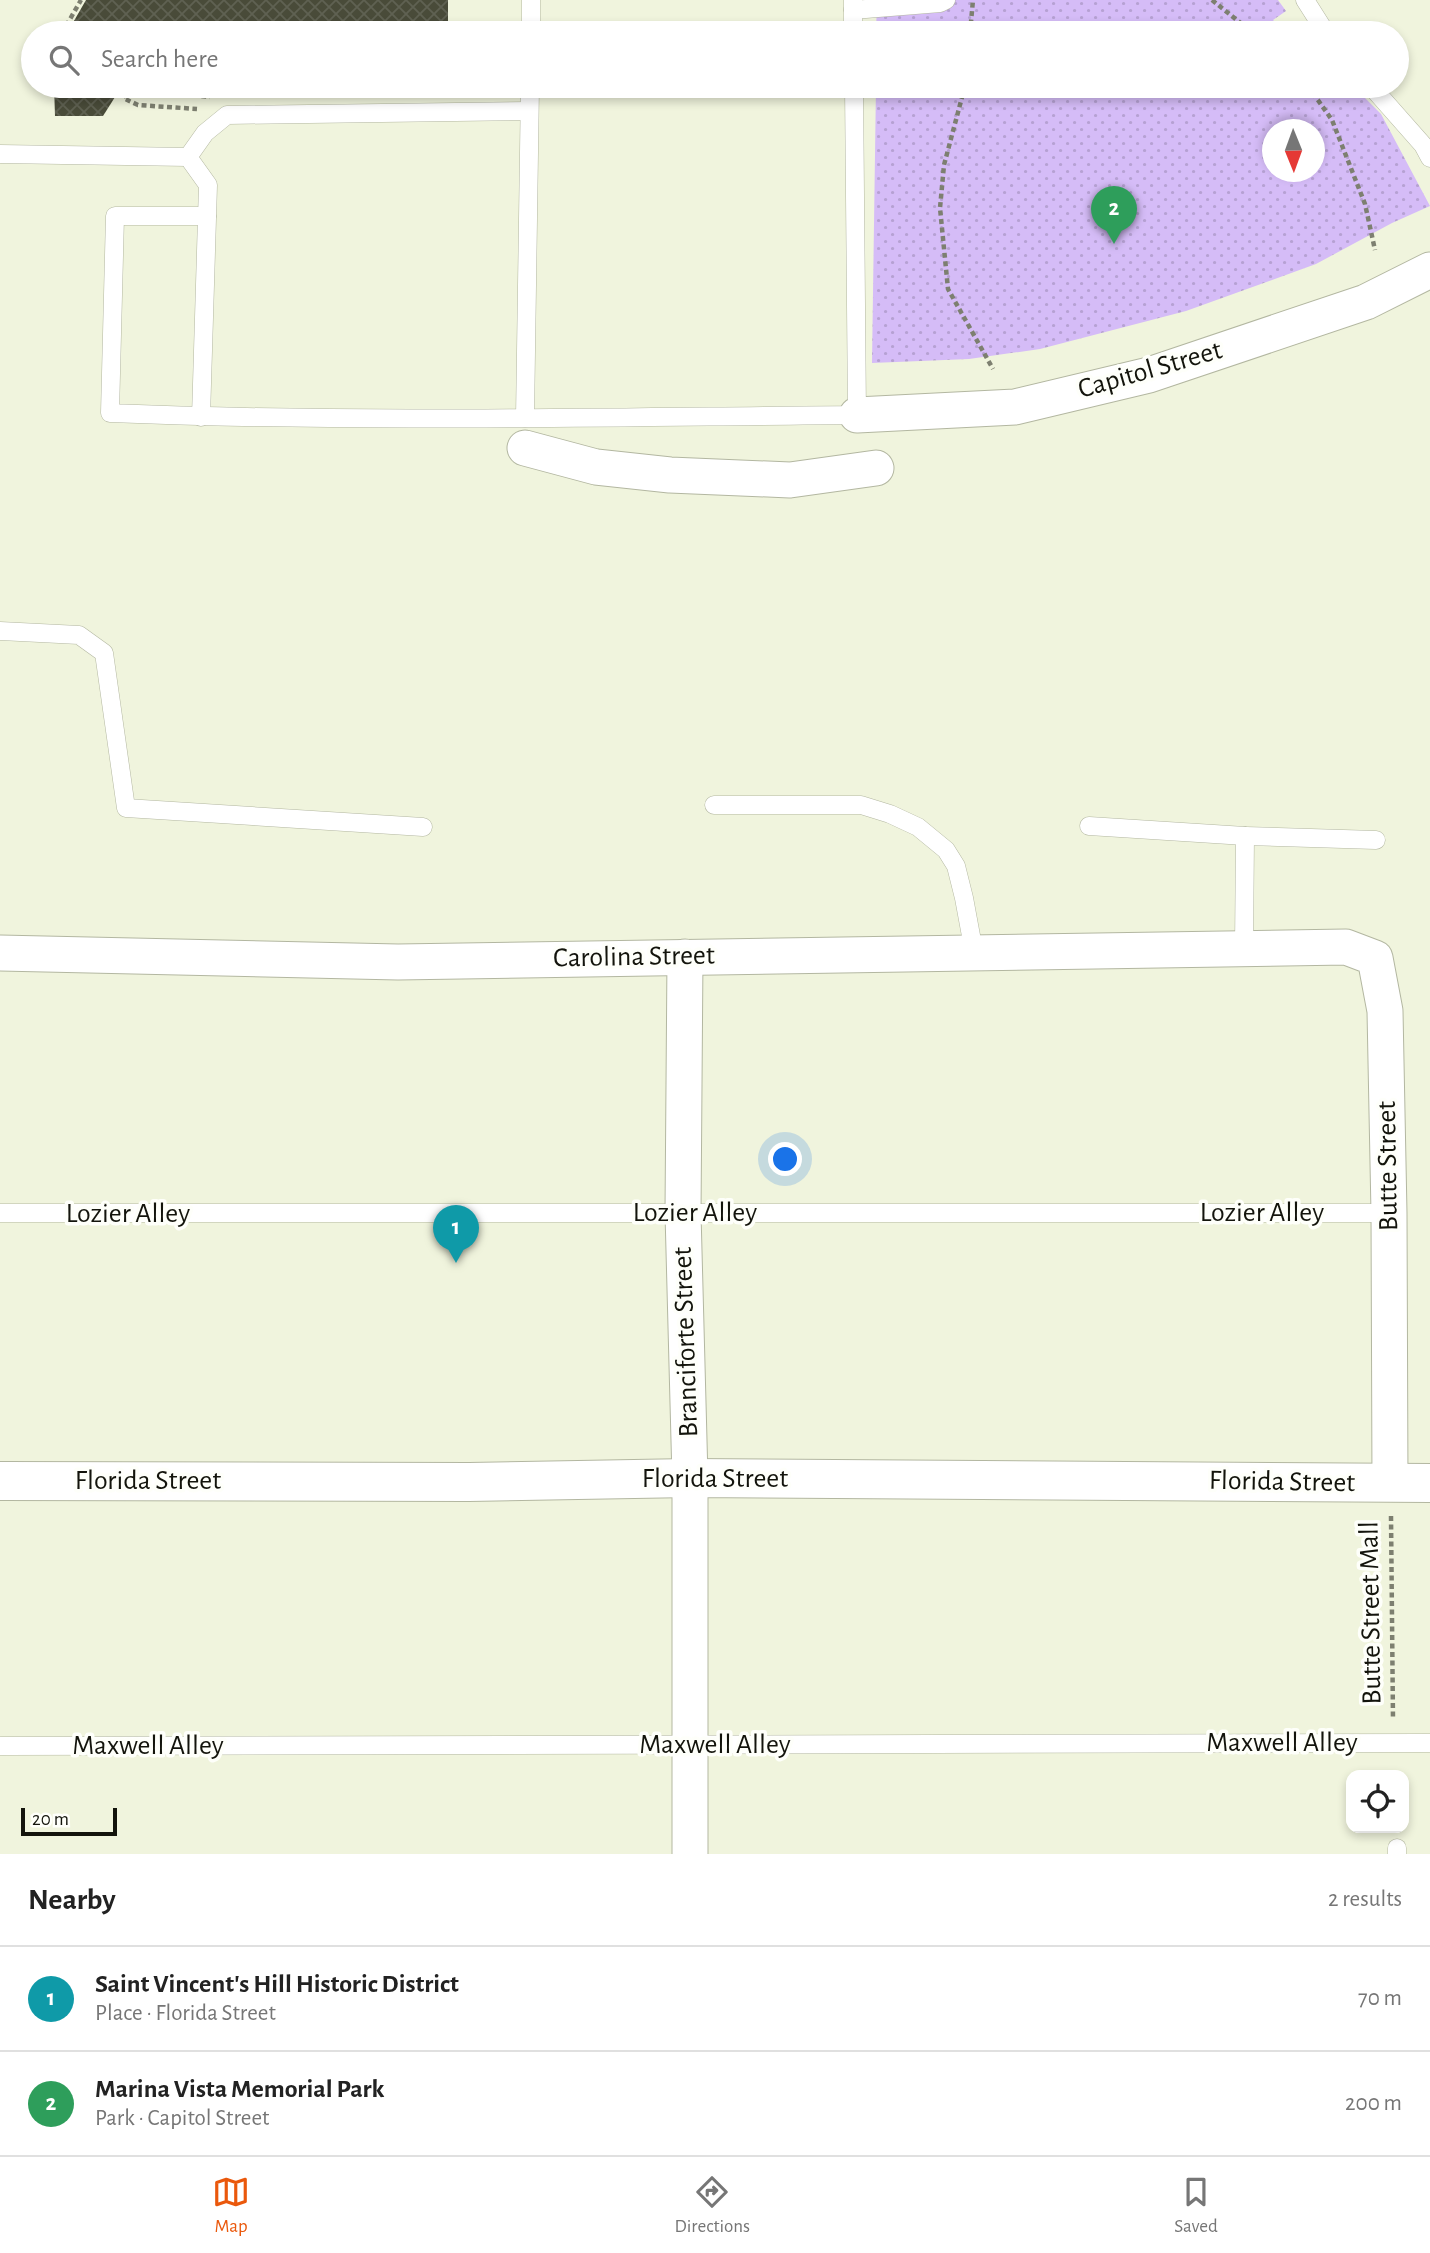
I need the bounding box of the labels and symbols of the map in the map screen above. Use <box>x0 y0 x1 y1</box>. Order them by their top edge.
north arrow <box>1262 119 1325 182</box>
pin: 2 <box>1091 186 1137 244</box>
street label: Capitol Street <box>1075 336 1225 404</box>
street label: Carolina Street <box>553 942 715 972</box>
street label: Butte Street <box>1373 1101 1403 1231</box>
your location <box>768 1142 802 1176</box>
street label: Lozier Alley <box>633 1199 757 1227</box>
street label: Lozier Alley <box>1200 1199 1324 1227</box>
street label: Lozier Alley <box>66 1200 190 1228</box>
pin: 1 <box>433 1205 479 1263</box>
street label: Branciforte Street <box>669 1246 703 1438</box>
street label: Florida Street <box>642 1465 788 1493</box>
street label: Florida Street <box>75 1467 221 1495</box>
street label: Florida Street <box>1209 1467 1355 1497</box>
street label: Butte Street Mall <box>1355 1521 1387 1705</box>
street label: Maxwell Alley <box>1206 1729 1358 1757</box>
street label: Maxwell Alley <box>639 1731 791 1759</box>
street label: Maxwell Alley <box>72 1732 224 1760</box>
scale bar <box>21 1805 117 1837</box>

